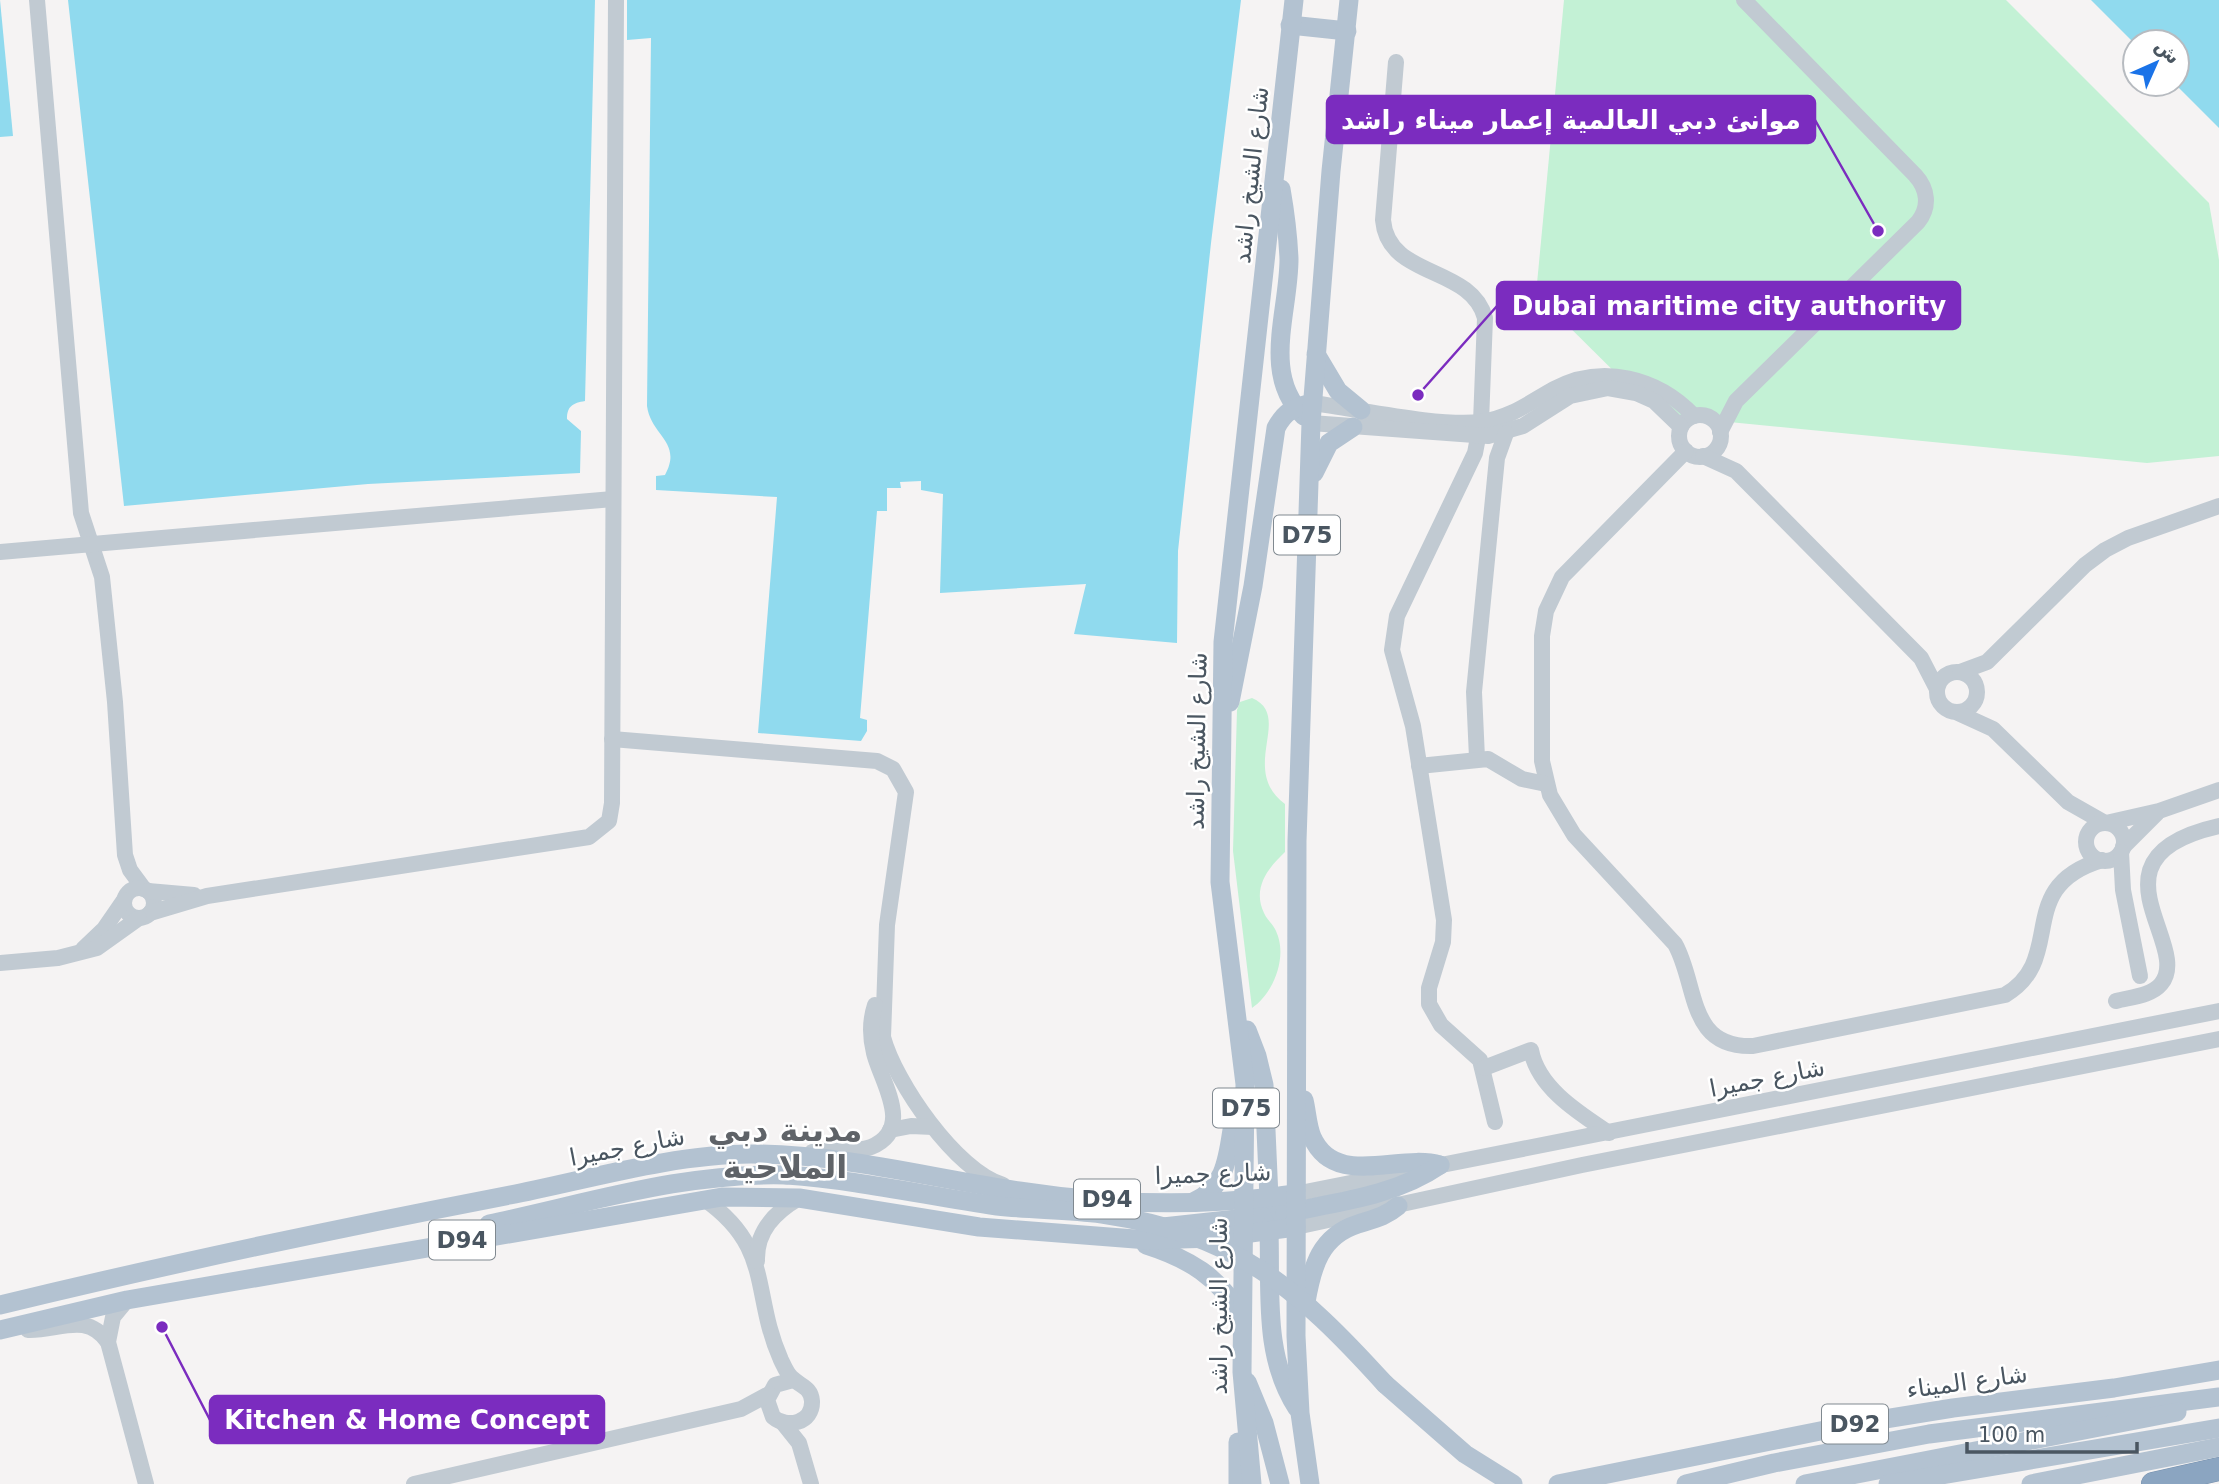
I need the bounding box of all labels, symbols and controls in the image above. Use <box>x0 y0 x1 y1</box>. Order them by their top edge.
north arrow <box>2121 28 2191 98</box>
text: ش <box>2150 34 2185 69</box>
street label: شارع الشيخ راشد <box>1228 85 1274 265</box>
callout: موانئ دبي العالمية إعمار ميناء راشد <box>1327 96 1815 143</box>
text: موانئ دبي العالمية إعمار ميناء راشد <box>1341 105 1801 136</box>
callout: Dubai maritime city authority <box>1497 282 1960 329</box>
text: Dubai maritime city authority <box>1512 291 1946 321</box>
road number: D75 <box>1274 516 1340 554</box>
street label: شارع الشيخ راشد <box>1181 652 1213 830</box>
street label: شارع جميرا <box>1707 1053 1827 1103</box>
road number: D75 <box>1213 1088 1279 1128</box>
district label: مدينة دبي الملاحية <box>708 1111 862 1186</box>
street label: شارع جميرا <box>567 1122 687 1172</box>
street label: شارع جميرا <box>1154 1158 1272 1190</box>
road number: D94 <box>1074 1180 1140 1218</box>
street label: شارع الشيخ راشد <box>1205 1217 1233 1395</box>
road number: D94 <box>429 1220 495 1260</box>
street label: شارع الميناء <box>1905 1360 2029 1404</box>
callout: Kitchen & Home Concept <box>210 1396 604 1443</box>
road number: D92 <box>1822 1404 1888 1443</box>
text: Kitchen & Home Concept <box>224 1405 590 1435</box>
scale bar <box>1967 1410 2137 1454</box>
text: 100 m <box>1978 1423 2045 1447</box>

